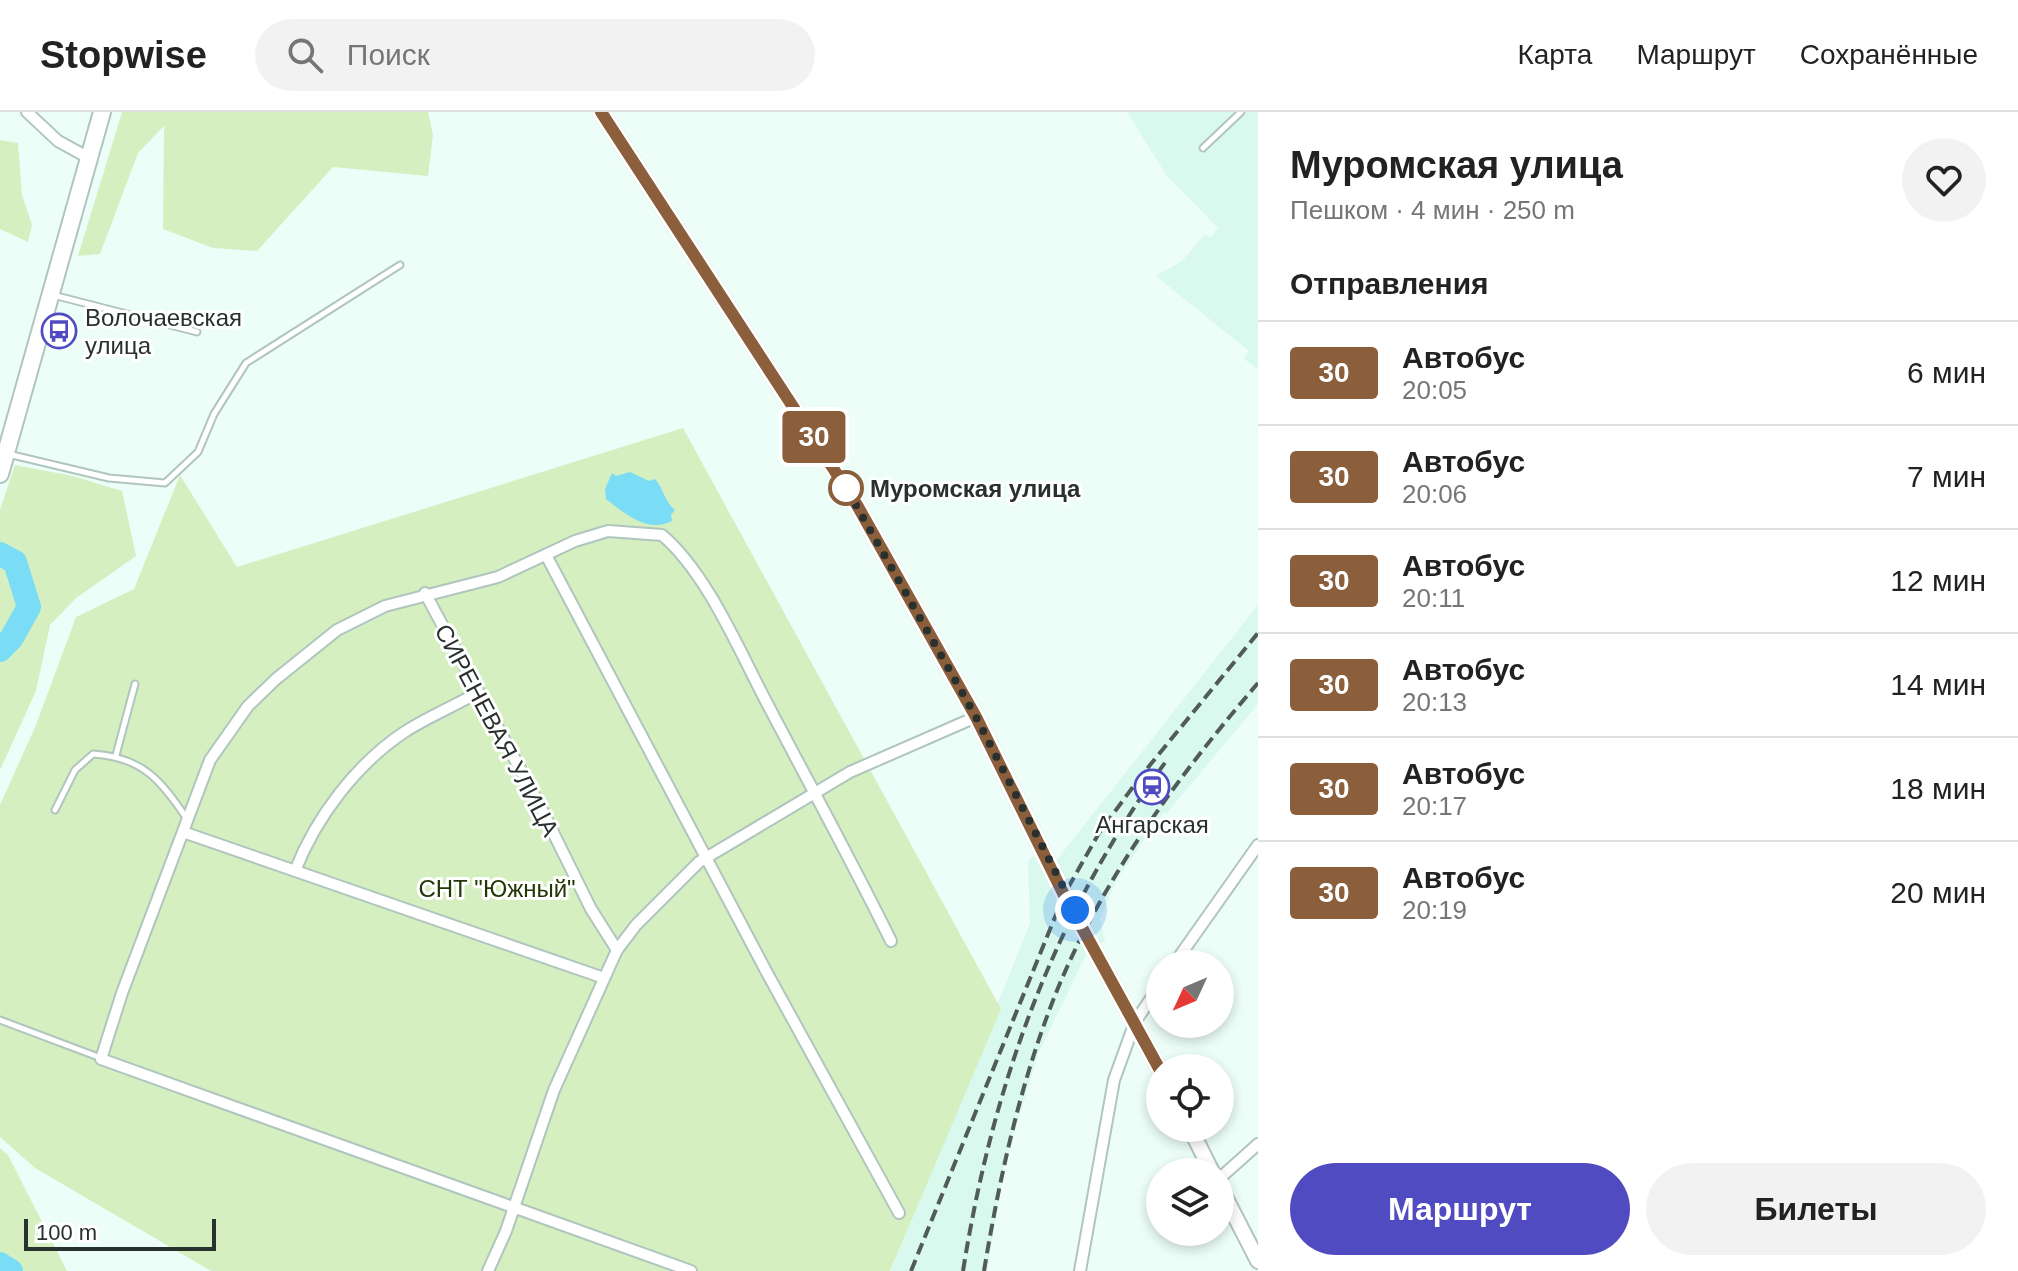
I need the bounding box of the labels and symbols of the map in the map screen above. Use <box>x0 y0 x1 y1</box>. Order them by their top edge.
place label: Волочаевская улица <box>85 304 242 359</box>
bus stop icon: Волочаевская улица <box>40 312 78 350</box>
line badge: 30 <box>778 411 850 463</box>
marker: Муромская улица <box>829 471 863 505</box>
place label: Муромская улица <box>870 475 1081 502</box>
street label: СИРЕНЕВАЯ УЛИЦА <box>430 619 564 841</box>
station icon: Ангарская <box>1133 768 1171 806</box>
place label: Ангарская <box>1095 811 1209 838</box>
park label: СНТ "Южный" <box>418 875 576 902</box>
your location <box>1055 890 1095 930</box>
north arrow <box>1146 950 1234 1038</box>
scale bar <box>24 1215 216 1251</box>

